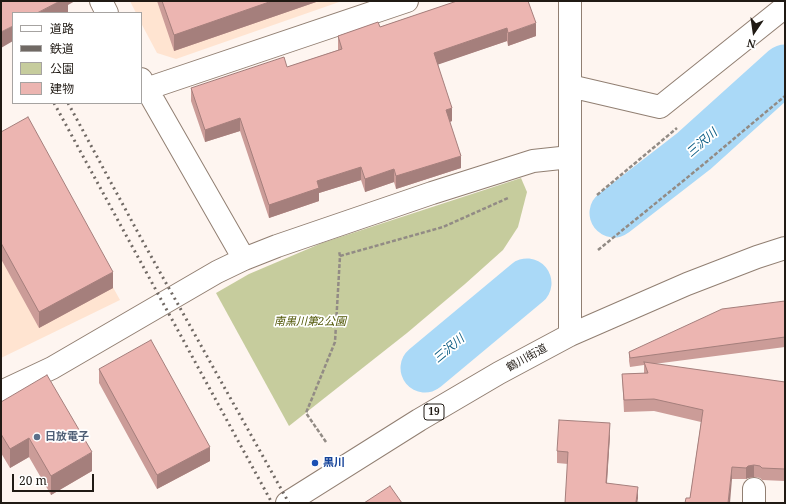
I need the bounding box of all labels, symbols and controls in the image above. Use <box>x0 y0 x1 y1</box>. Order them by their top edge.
legend <box>12 12 142 104</box>
north arrow <box>734 12 774 52</box>
text: 道路 <box>50 20 74 37</box>
text: N <box>745 36 757 52</box>
text: 鉄道 <box>50 40 74 57</box>
text: 公園 <box>50 60 74 77</box>
text: 建物 <box>50 80 74 97</box>
water label: 三沢川 <box>684 126 720 160</box>
park label: 南黒川第2公園 <box>274 315 346 329</box>
water label: 三沢川 <box>431 332 467 366</box>
street label: 鶴川街道 <box>505 342 549 374</box>
road number: 19 <box>424 404 444 420</box>
place label: 日放電子 <box>45 430 89 444</box>
marker: 日放電子 <box>32 432 42 442</box>
place label: 黒川 <box>323 456 345 470</box>
marker: 黒川 <box>310 458 320 468</box>
scale bar <box>14 466 96 492</box>
text: 20 m <box>19 472 47 489</box>

